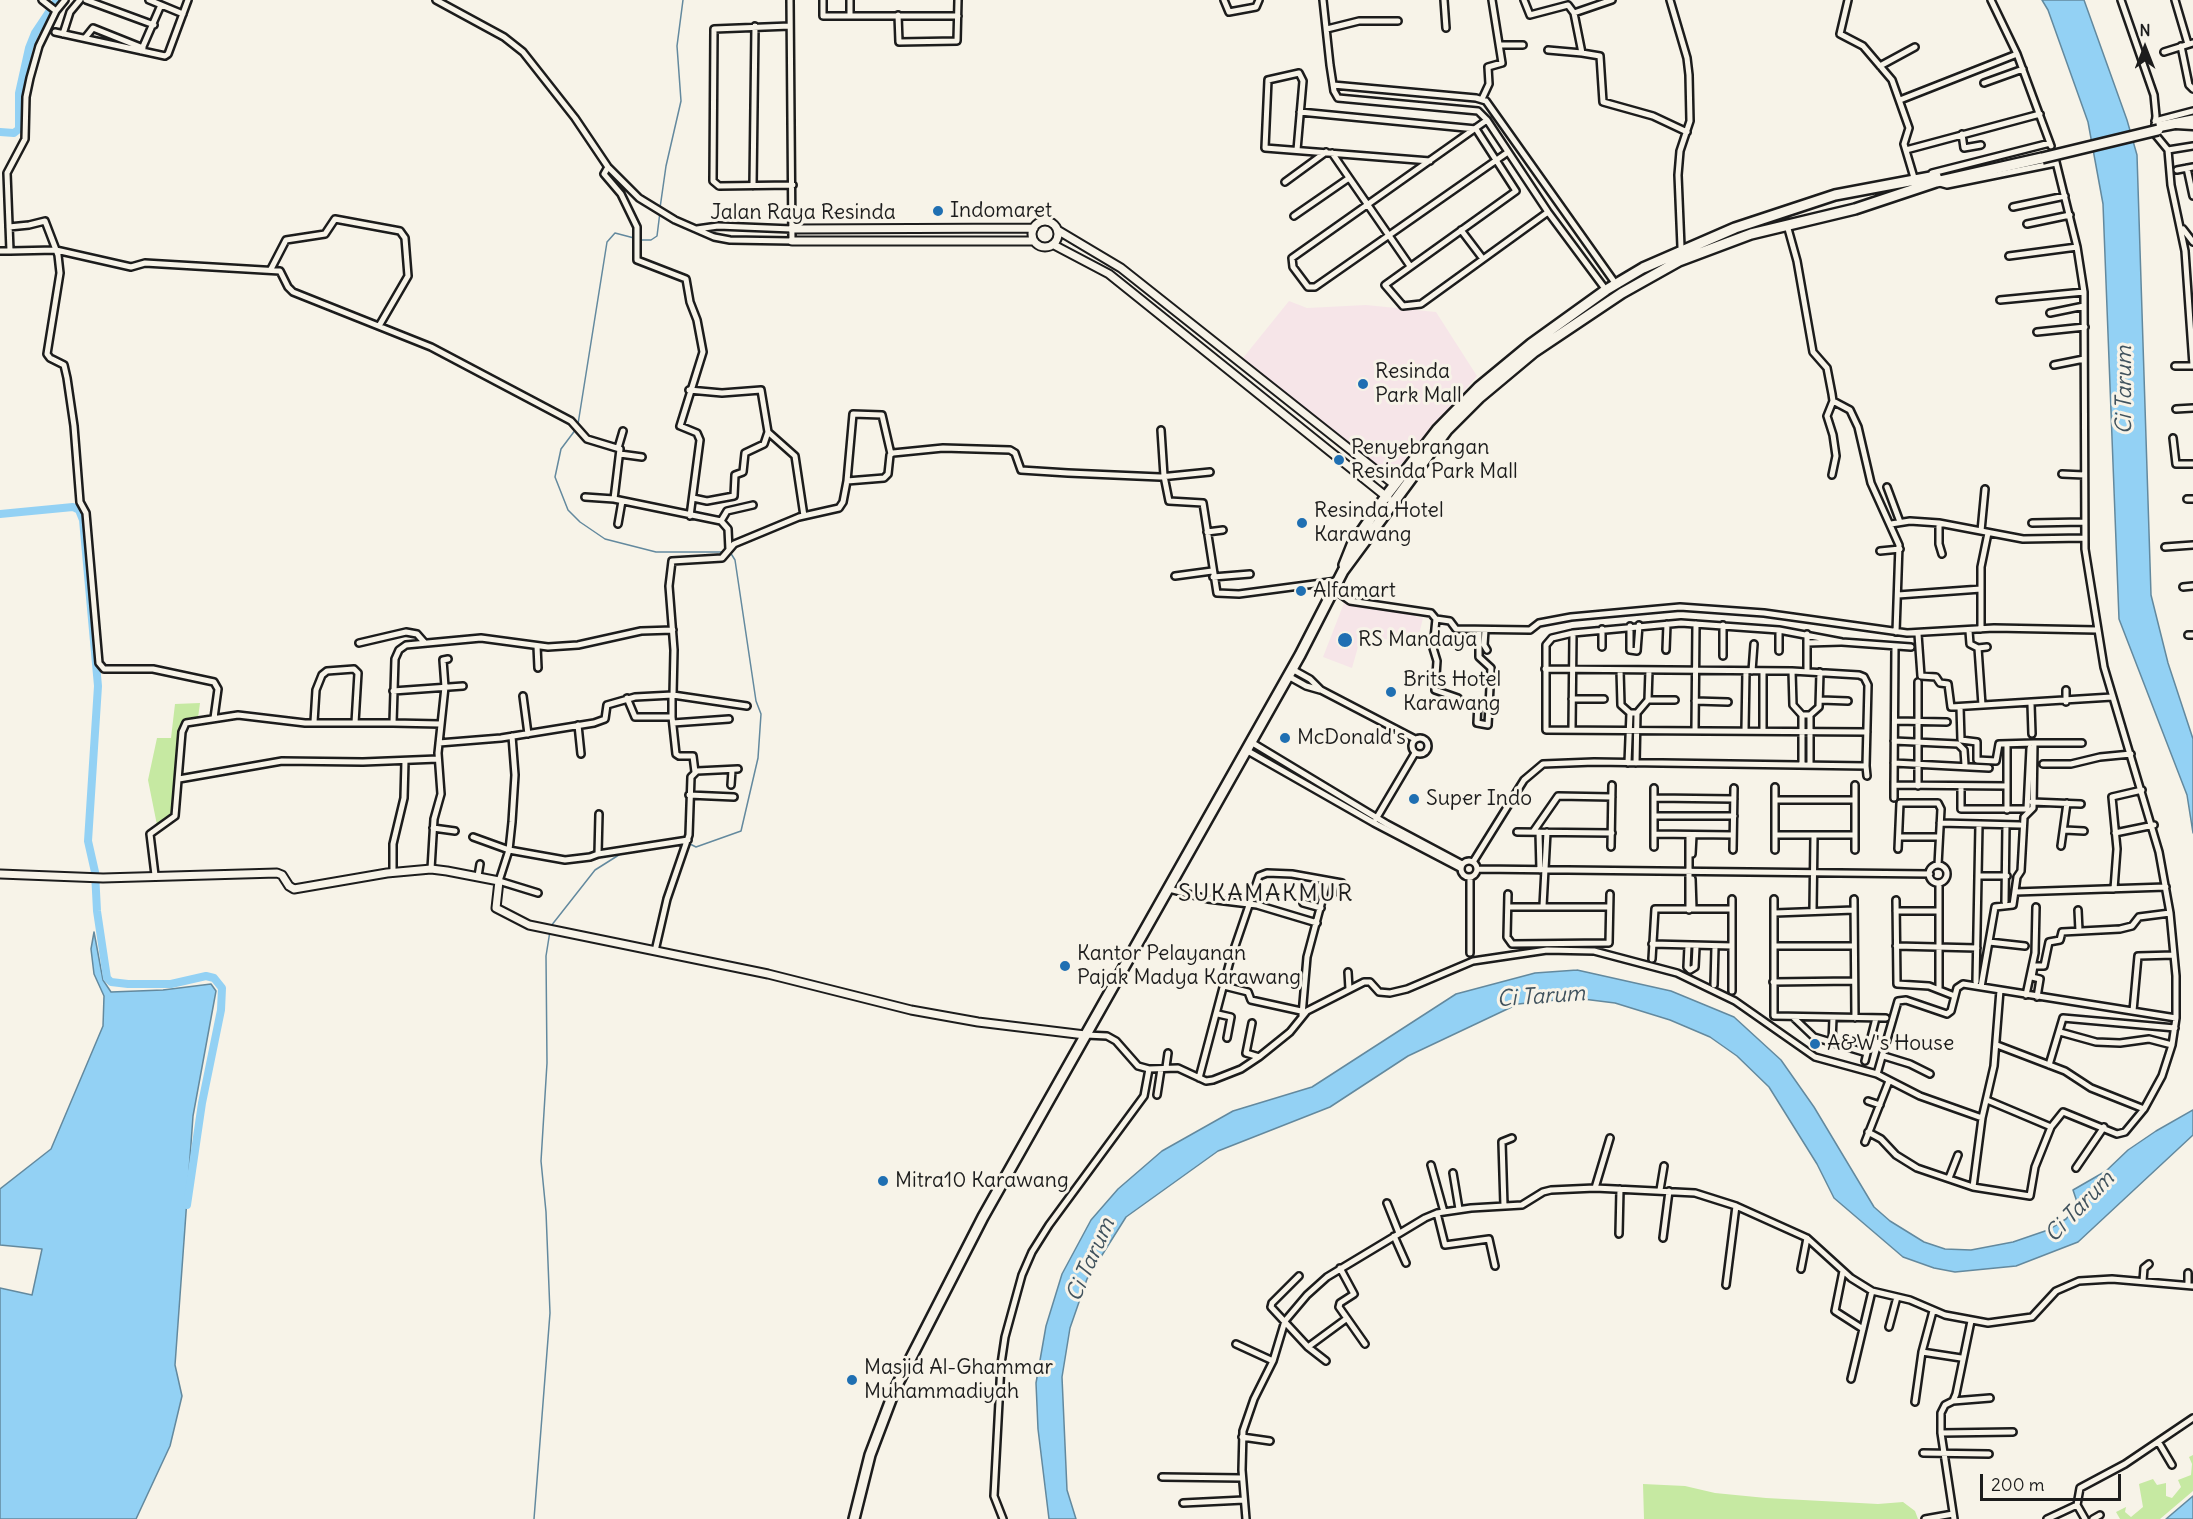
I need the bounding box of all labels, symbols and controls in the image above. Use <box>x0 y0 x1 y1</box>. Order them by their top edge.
north arrow <box>2115 18 2175 78</box>
text: N <box>2139 20 2151 40</box>
place label: Indomaret <box>950 198 1052 224</box>
street label: Jalan Raya Resinda <box>710 200 896 226</box>
marker: Indomaret <box>931 204 945 218</box>
water label: Ci Tarum <box>2112 346 2138 434</box>
place label: Resinda Park Mall <box>1375 359 1462 409</box>
marker: Resinda Park Mall <box>1356 377 1370 391</box>
place label: Penyebrangan Resinda Park Mall <box>1351 435 1518 485</box>
marker: Penyebrangan Resinda Park Mall <box>1332 453 1346 467</box>
place label: Resinda Hotel Karawang <box>1314 498 1444 548</box>
marker: Resinda Hotel Karawang <box>1295 516 1309 530</box>
place label: Alfamart <box>1313 578 1396 604</box>
marker: Alfamart <box>1294 584 1308 598</box>
place label: RS Mandaya <box>1358 627 1477 653</box>
marker: RS Mandaya <box>1336 631 1354 649</box>
place label: Brits Hotel Karawang <box>1403 667 1501 717</box>
marker: Brits Hotel Karawang <box>1384 685 1398 699</box>
place label: McDonald's <box>1297 725 1406 751</box>
marker: McDonald's <box>1278 731 1292 745</box>
place label: Super Indo <box>1426 786 1532 812</box>
marker: Super Indo <box>1407 792 1421 806</box>
district label: SUKAMAKMUR <box>1178 880 1354 908</box>
place label: Kantor Pelayanan Pajak Madya Karawang <box>1077 941 1301 991</box>
marker: Kantor Pelayanan Pajak Madya Karawang <box>1058 959 1072 973</box>
water label: Ci Tarum <box>1496 981 1586 1013</box>
place label: A&W's House <box>1827 1031 1954 1057</box>
marker: A&W's House <box>1808 1037 1822 1051</box>
water label: Ci Tarum <box>2040 1166 2120 1248</box>
place label: Mitra10 Karawang <box>895 1168 1069 1194</box>
marker: Mitra10 Karawang <box>876 1174 890 1188</box>
water label: Ci Tarum <box>1061 1214 1121 1306</box>
place label: Masjid Al-Ghammar Muhammadiyah <box>864 1355 1053 1405</box>
marker: Masjid Al-Ghammar Muhammadiyah <box>845 1373 859 1387</box>
scale bar <box>1983 1462 2124 1500</box>
text: 200 m <box>1991 1473 2045 1496</box>

